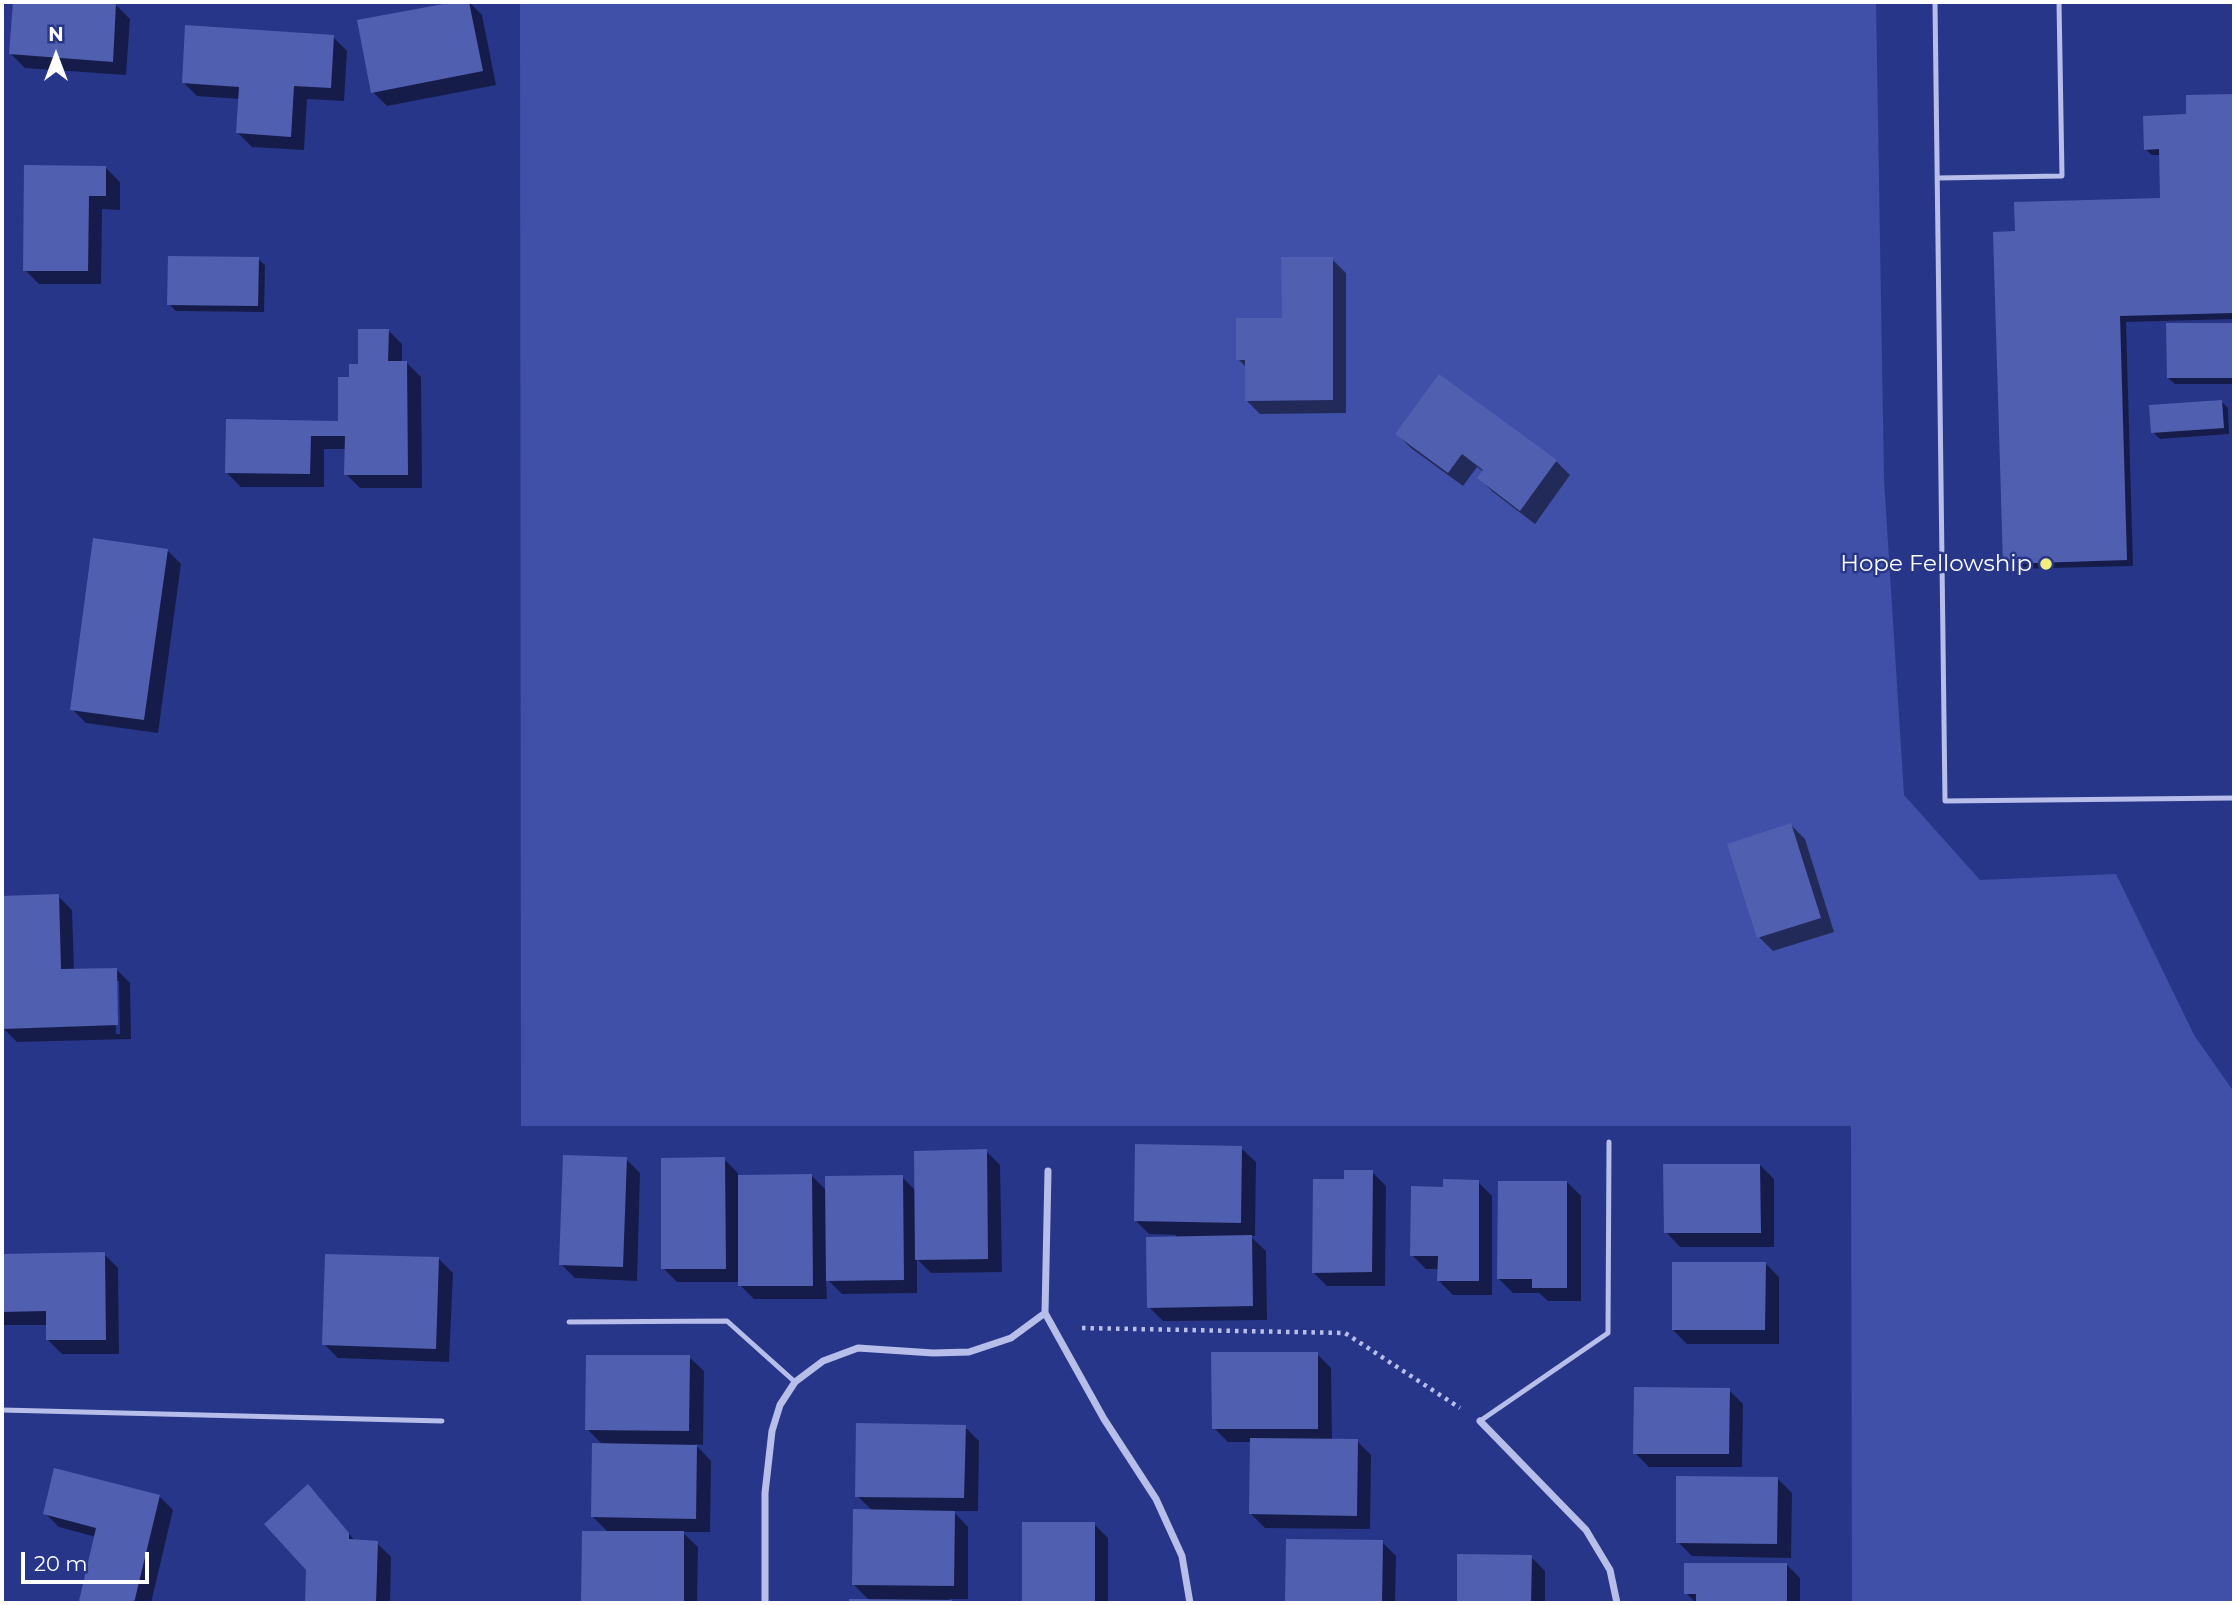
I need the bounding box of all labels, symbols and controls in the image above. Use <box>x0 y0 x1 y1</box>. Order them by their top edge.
north arrow <box>21 21 91 91</box>
text: N <box>48 23 64 46</box>
place label: Hope Fellowship <box>1840 550 2032 578</box>
marker: Hope Fellowship <box>2038 556 2054 572</box>
scale bar <box>24 1538 152 1582</box>
text: 20 m <box>34 1551 88 1576</box>

